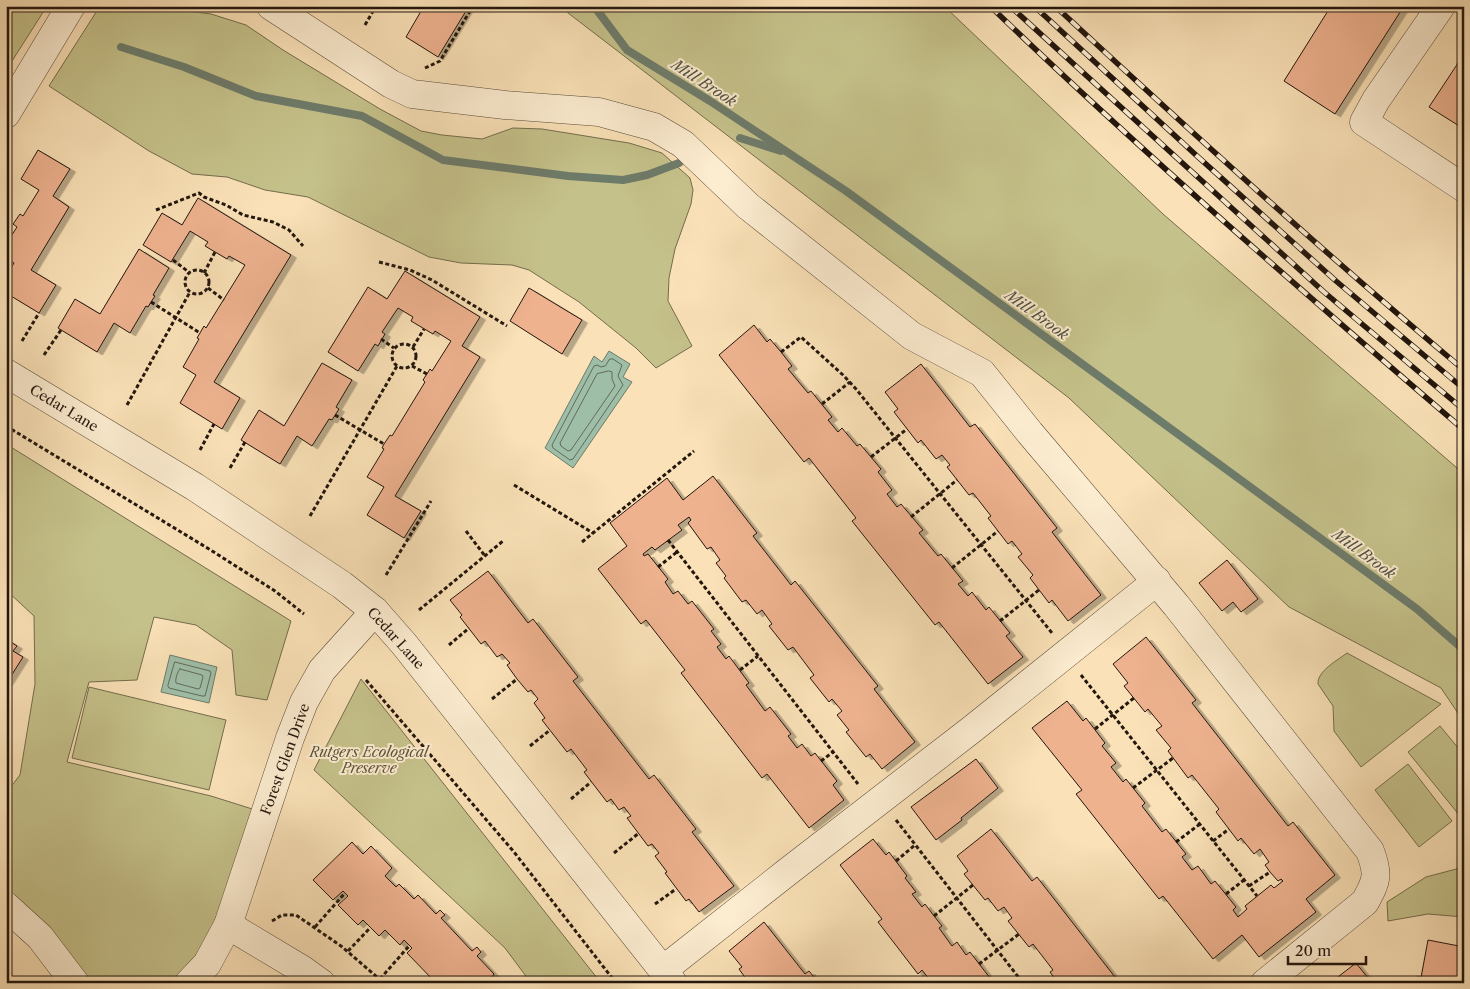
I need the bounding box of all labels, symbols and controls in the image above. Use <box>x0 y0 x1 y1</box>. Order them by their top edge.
water label: Mill Brook <box>667 53 740 111</box>
water label: Mill Brook <box>1000 284 1073 344</box>
street label: Cedar Lane <box>26 380 102 436</box>
water label: Mill Brook <box>1327 523 1400 583</box>
street label: Cedar Lane <box>364 603 429 673</box>
street label: Forest Glen Drive <box>256 701 314 817</box>
park label: Rutgers Ecological Preserve <box>308 743 430 777</box>
scale bar <box>1288 934 1365 966</box>
text: 20 m <box>1295 941 1331 960</box>

